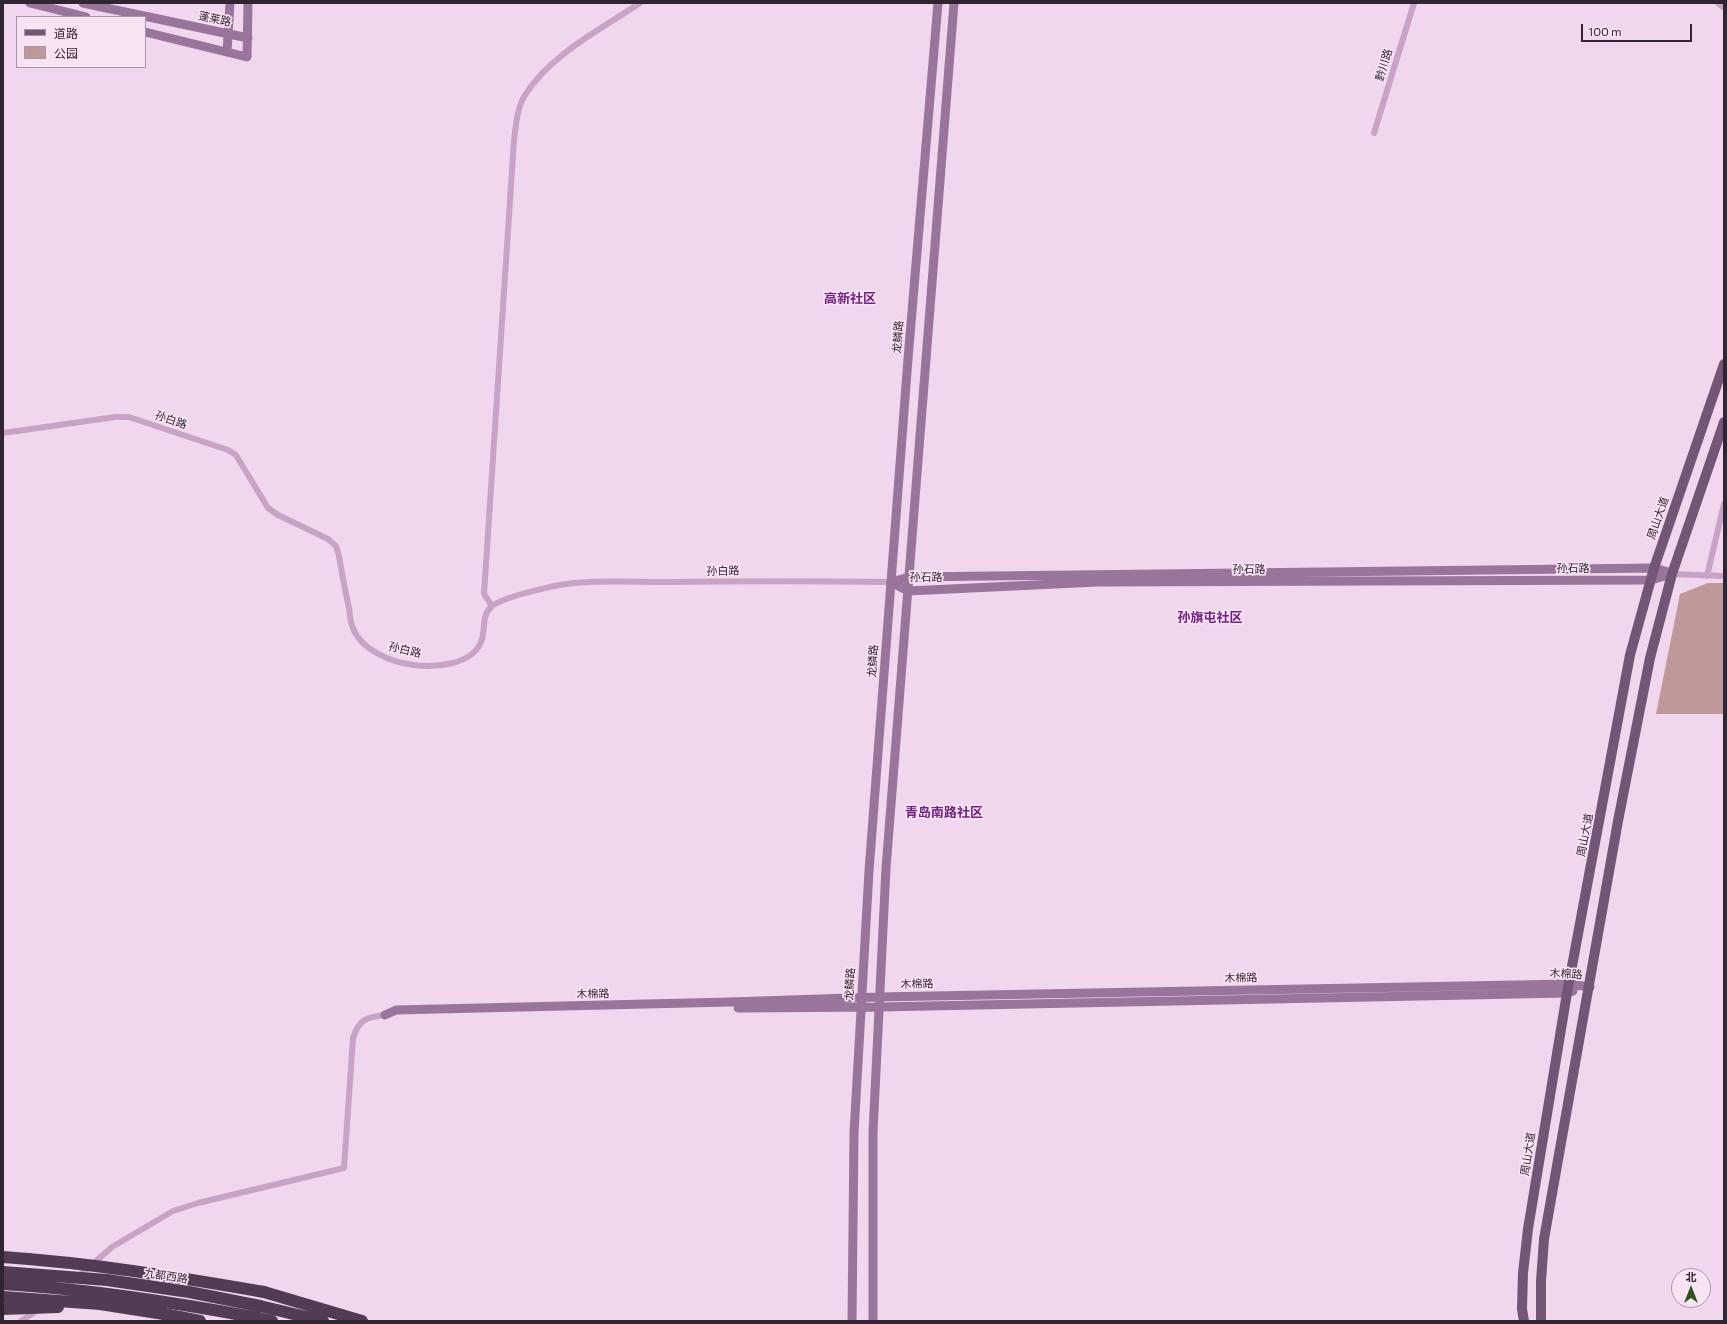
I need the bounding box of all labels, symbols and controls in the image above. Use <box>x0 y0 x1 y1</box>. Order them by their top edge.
street label: 蓬莱路 <box>197 9 233 29</box>
legend <box>16 16 146 68</box>
scale bar <box>1583 16 1694 42</box>
text: 100 m <box>1588 24 1622 38</box>
text: 道路 <box>54 26 78 40</box>
text: 公园 <box>54 46 78 60</box>
street label: 黔川路 <box>1373 47 1395 83</box>
district label: 高新社区 <box>824 291 876 307</box>
street label: 龙鳞路 <box>890 320 906 354</box>
street label: 孙白路 <box>153 408 189 432</box>
street label: 周山大道 <box>1645 495 1671 541</box>
street label: 孙石路 <box>1557 561 1589 575</box>
street label: 孙石路 <box>1233 562 1265 576</box>
street label: 孙白路 <box>706 564 740 578</box>
street label: 孙石路 <box>910 570 942 584</box>
district label: 孙旗屯社区 <box>1178 610 1242 626</box>
street label: 孙白路 <box>387 640 423 660</box>
street label: 龙鳞路 <box>865 644 881 678</box>
district label: 青岛南路社区 <box>905 805 983 821</box>
street label: 周山大道 <box>1574 812 1596 858</box>
street label: 龙鳞路 <box>843 967 857 1001</box>
street label: 木棉路 <box>1549 967 1583 981</box>
street label: 木棉路 <box>1224 971 1258 985</box>
street label: 木棉路 <box>900 977 934 991</box>
street label: 木棉路 <box>576 987 610 1001</box>
street label: 周山大道 <box>1518 1131 1538 1177</box>
street label: 九都西路 <box>143 1266 189 1286</box>
north arrow <box>1671 1268 1711 1308</box>
text: 北 <box>1686 1270 1697 1283</box>

